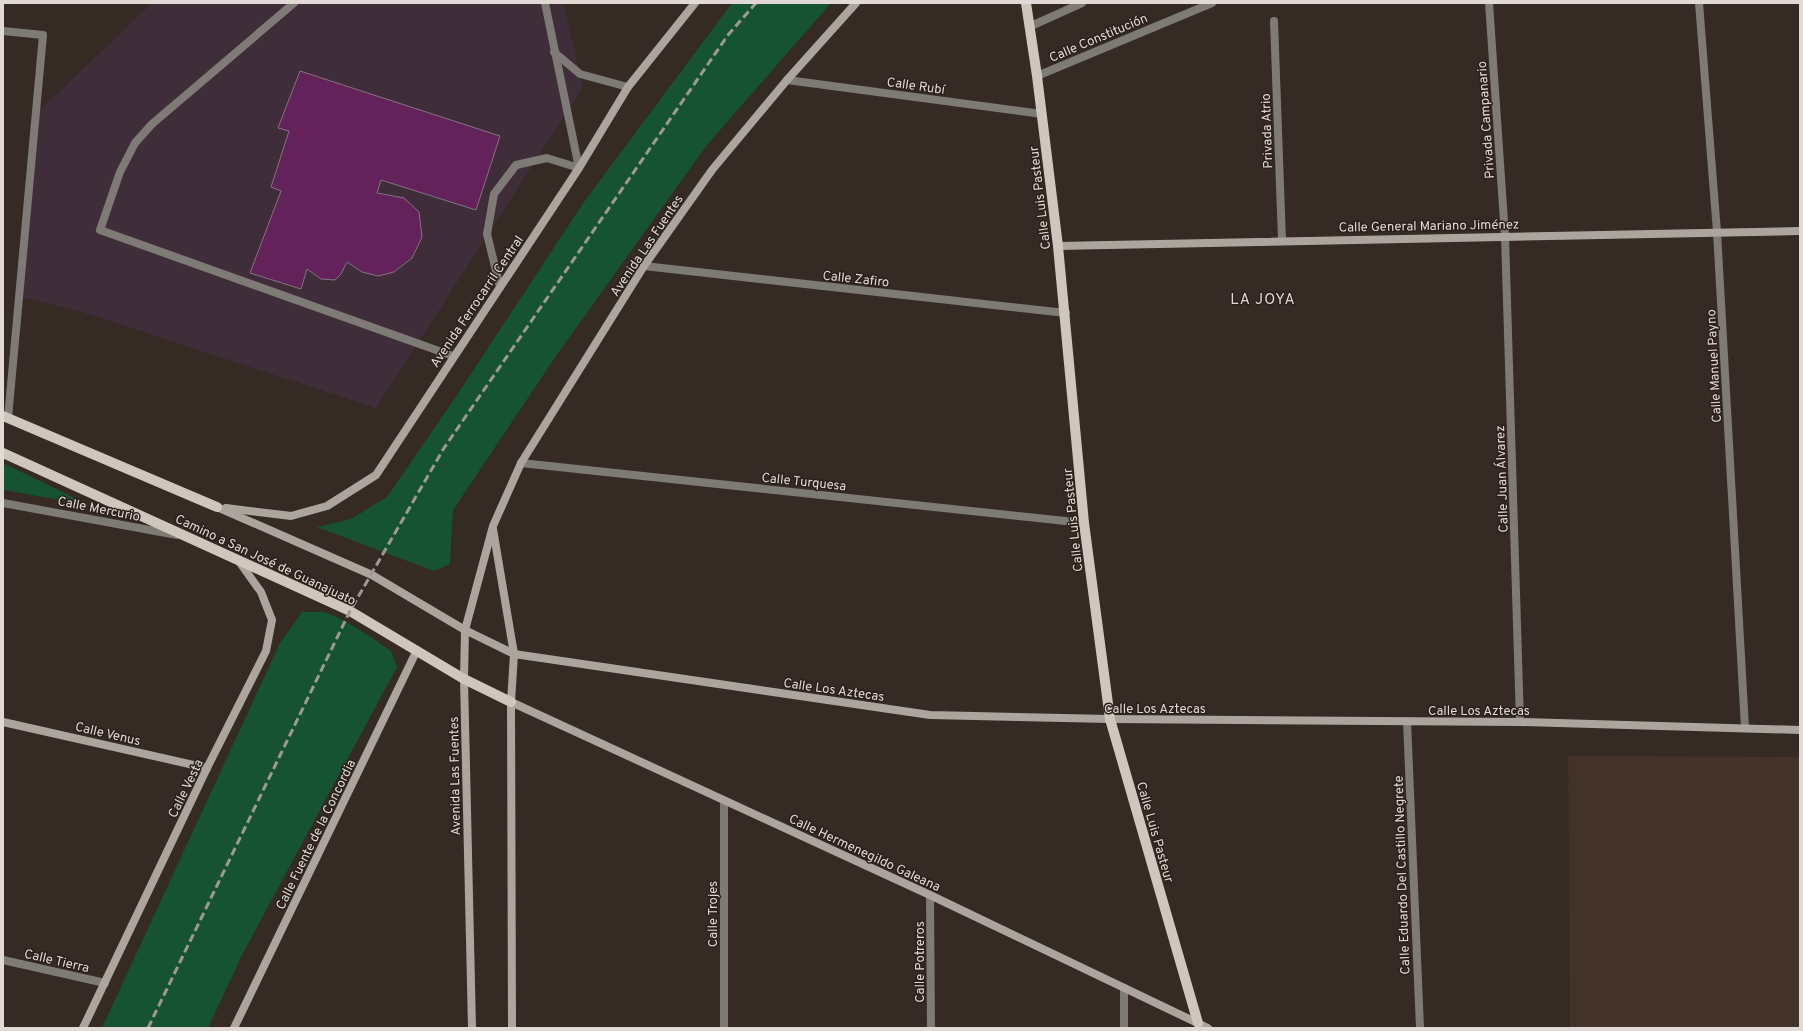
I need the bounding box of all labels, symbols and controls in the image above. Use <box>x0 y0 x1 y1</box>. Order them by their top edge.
street label: Calle Constitución <box>1047 11 1150 67</box>
street label: Privada Campanario <box>1475 60 1499 179</box>
street label: Calle Rubí <box>886 75 947 99</box>
street label: Privada Atrio <box>1259 93 1277 169</box>
street label: Calle Luis Pasteur <box>1027 145 1055 250</box>
street label: Avenida Las Fuentes <box>608 192 688 300</box>
street label: Calle General Mariano Jiménez <box>1339 217 1519 237</box>
street label: Avenida Ferrocarril Central <box>428 233 528 371</box>
street label: Calle Zafiro <box>822 269 890 291</box>
district label: LA JOYA <box>1230 291 1296 310</box>
street label: Calle Manuel Payno <box>1704 309 1726 423</box>
street label: Calle Juan Álvarez <box>1491 425 1513 533</box>
street label: Calle Luis Pasteur <box>1061 467 1087 572</box>
street label: Calle Turquesa <box>761 471 847 495</box>
street label: Calle Mercurio <box>56 494 141 526</box>
street label: Camino a San José de Guanajuato <box>172 512 358 610</box>
street label: Calle Los Aztecas <box>782 676 885 706</box>
street label: Calle Los Aztecas <box>1104 702 1206 718</box>
street label: Calle Los Aztecas <box>1428 704 1530 720</box>
street label: Avenida Las Fuentes <box>447 716 465 836</box>
street label: Calle Venus <box>73 720 142 750</box>
street label: Calle Vesta <box>166 757 208 821</box>
street label: Calle Fuente de la Concordia <box>273 757 360 913</box>
street label: Calle Eduardo Del Castillo Negrete <box>1392 775 1414 975</box>
street label: Calle Luis Pasteur <box>1132 780 1176 885</box>
street label: Calle Hermenegildo Galeana <box>786 812 942 896</box>
street label: Calle Trojes <box>706 881 722 947</box>
street label: Calle Potreros <box>913 921 929 1003</box>
street label: Calle Tierra <box>22 947 91 977</box>

